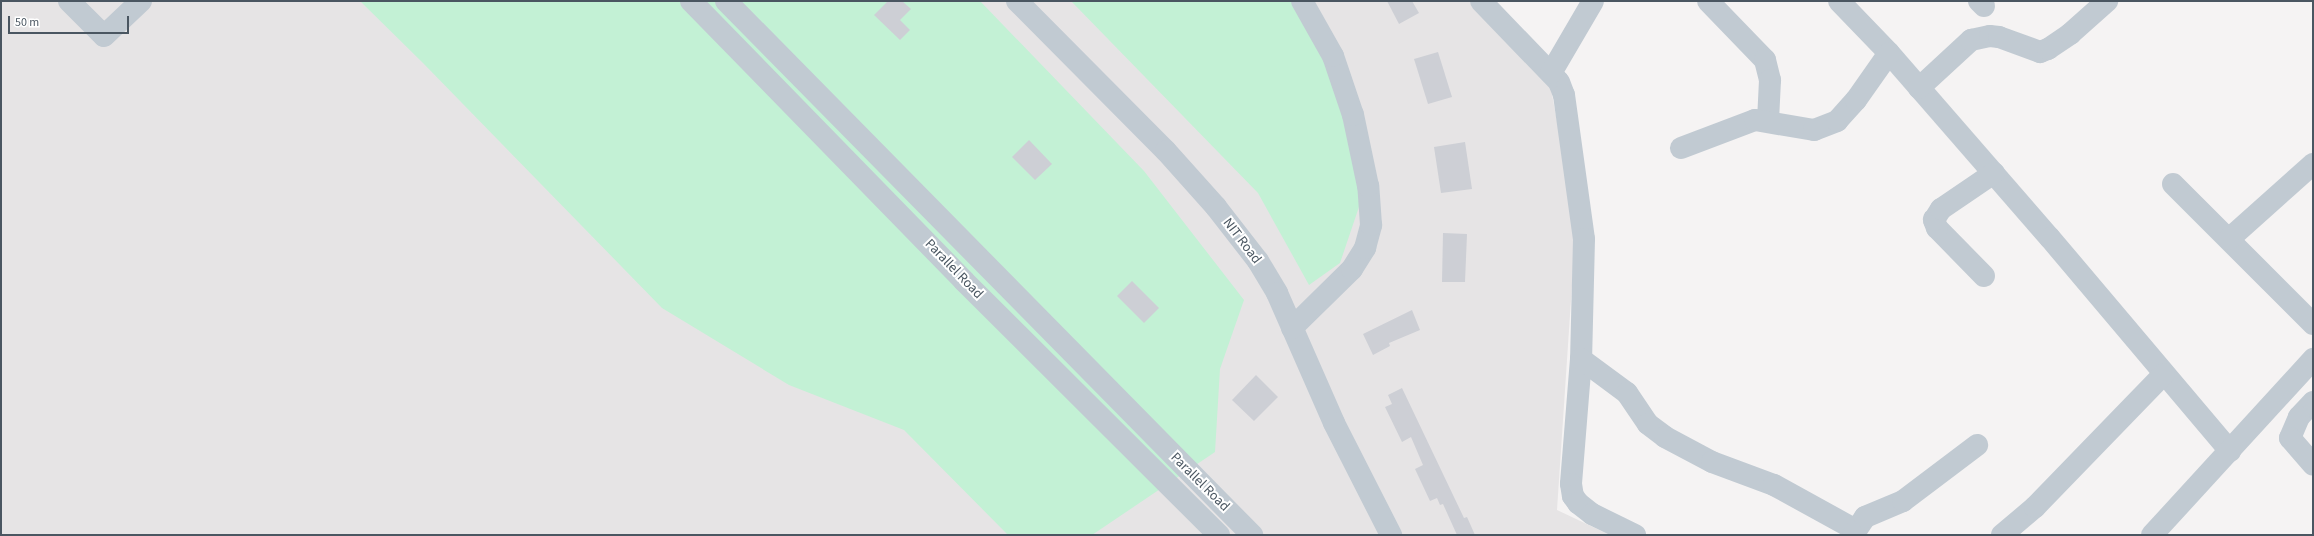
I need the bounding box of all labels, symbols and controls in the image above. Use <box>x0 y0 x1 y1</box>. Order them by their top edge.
scale bar <box>10 8 131 34</box>
text: 50 m <box>15 14 39 31</box>
street label: NIT Road <box>1219 215 1265 267</box>
street label: Parallel Road <box>921 236 987 302</box>
street label: Parallel Road <box>1167 449 1233 515</box>

